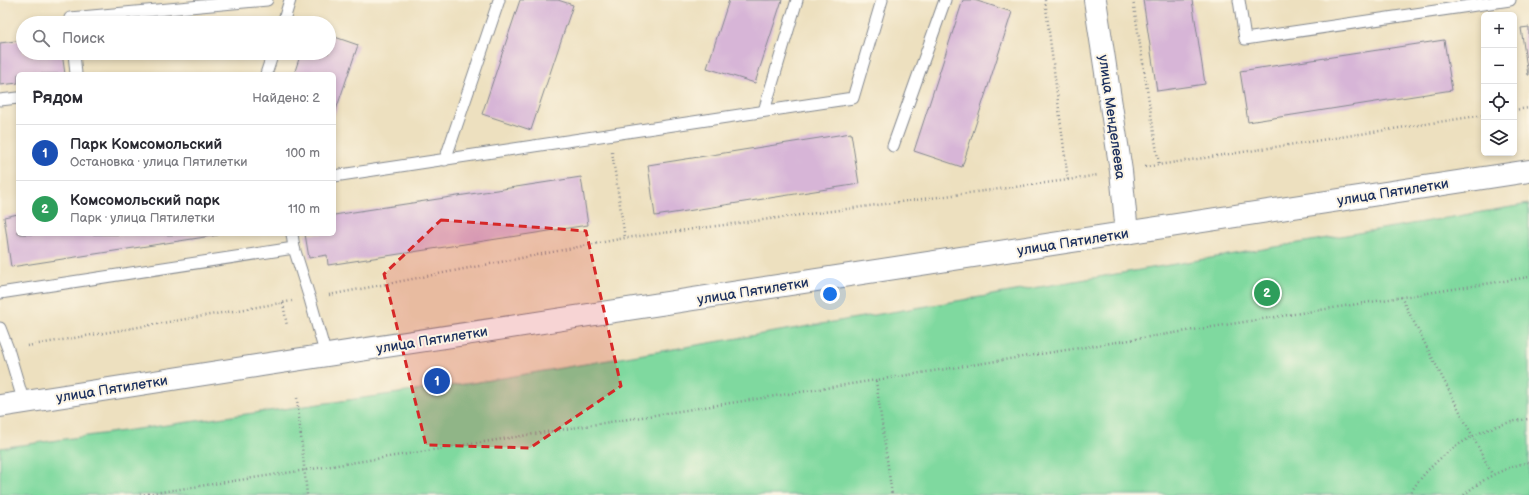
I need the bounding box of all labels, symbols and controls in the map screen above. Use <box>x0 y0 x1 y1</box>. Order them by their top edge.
map controls <box>1481 12 1517 156</box>
button: + <box>1481 12 1517 48</box>
search box <box>16 16 336 60</box>
icon: search <box>30 27 52 49</box>
text: Поиск <box>62 29 105 48</box>
button: − <box>1481 48 1517 84</box>
street label: улица Менделеева <box>1095 54 1129 181</box>
button: locate <box>1481 84 1517 120</box>
text: Рядом <box>32 88 83 108</box>
text: Найдено: 2 <box>252 90 320 106</box>
button: layers <box>1481 120 1517 156</box>
text: Парк Комсомольский <box>70 135 222 154</box>
text: 1 <box>42 145 48 161</box>
text: 100 m <box>285 145 320 161</box>
text: Остановка · улица Пятилетки <box>70 154 248 170</box>
street label: улица Пятилетки <box>1336 175 1450 209</box>
text: Комсомольский парк <box>70 191 220 210</box>
text: 2 <box>41 201 49 217</box>
text: 110 m <box>288 201 320 217</box>
text: Парк · улица Пятилетки <box>70 210 215 226</box>
street label: улица Пятилетки <box>1016 225 1130 259</box>
street label: улица Пятилетки <box>696 274 810 308</box>
pin: 2 <box>1254 278 1280 308</box>
your location <box>820 284 840 304</box>
street label: улица Пятилетки <box>375 323 489 357</box>
pin: 1 <box>424 366 450 396</box>
street label: улица Пятилетки <box>55 372 169 406</box>

